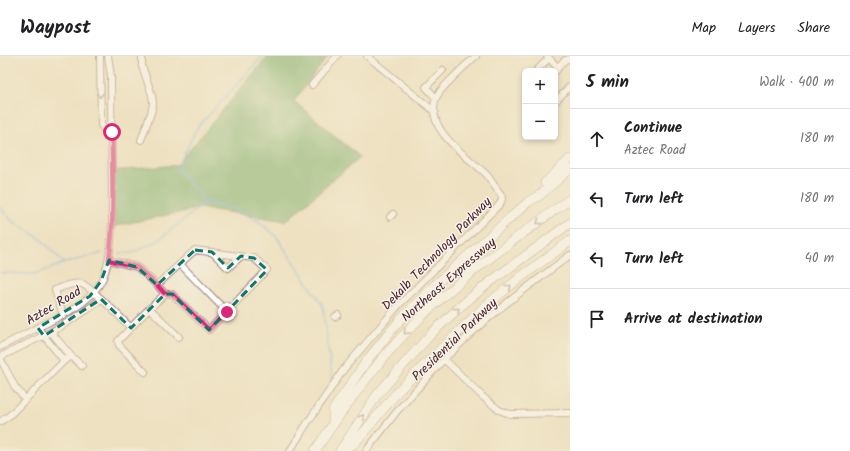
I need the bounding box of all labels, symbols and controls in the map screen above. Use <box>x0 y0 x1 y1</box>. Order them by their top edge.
text: Waypost <box>20 13 91 43</box>
text: Map <box>692 17 716 39</box>
text: Layers <box>738 17 776 39</box>
text: Share <box>798 17 830 39</box>
map controls <box>522 68 558 140</box>
button: + <box>522 68 558 104</box>
text: 5 min <box>586 69 629 96</box>
text: Walk · 400 m <box>759 72 834 93</box>
one-way arrow <box>96 92 105 98</box>
button: − <box>522 104 558 140</box>
text: Continue <box>624 116 682 140</box>
route start <box>103 123 121 141</box>
icon: ahead <box>586 128 608 150</box>
text: 180 m <box>800 128 834 149</box>
text: Aztec Road <box>624 140 686 161</box>
text: Turn left <box>624 187 684 211</box>
icon: left <box>586 188 608 210</box>
text: 180 m <box>800 188 834 209</box>
street label: Dekalb Technology Parkway <box>377 192 498 316</box>
one-way arrow <box>536 218 543 225</box>
street label: Northeast Expressway <box>397 232 502 328</box>
text: Turn left <box>624 247 684 271</box>
icon: left <box>586 248 608 270</box>
text: 40 m <box>805 248 834 269</box>
street label: Aztec Road <box>22 281 86 331</box>
one-way arrow <box>504 285 511 292</box>
street label: Presidential Parkway <box>407 293 503 387</box>
route end <box>218 303 236 321</box>
one-way arrow <box>452 307 460 314</box>
text: Arrive at destination <box>624 307 763 331</box>
icon: arrive <box>586 308 608 330</box>
one-way arrow <box>404 327 411 335</box>
one-way arrow <box>357 414 365 421</box>

